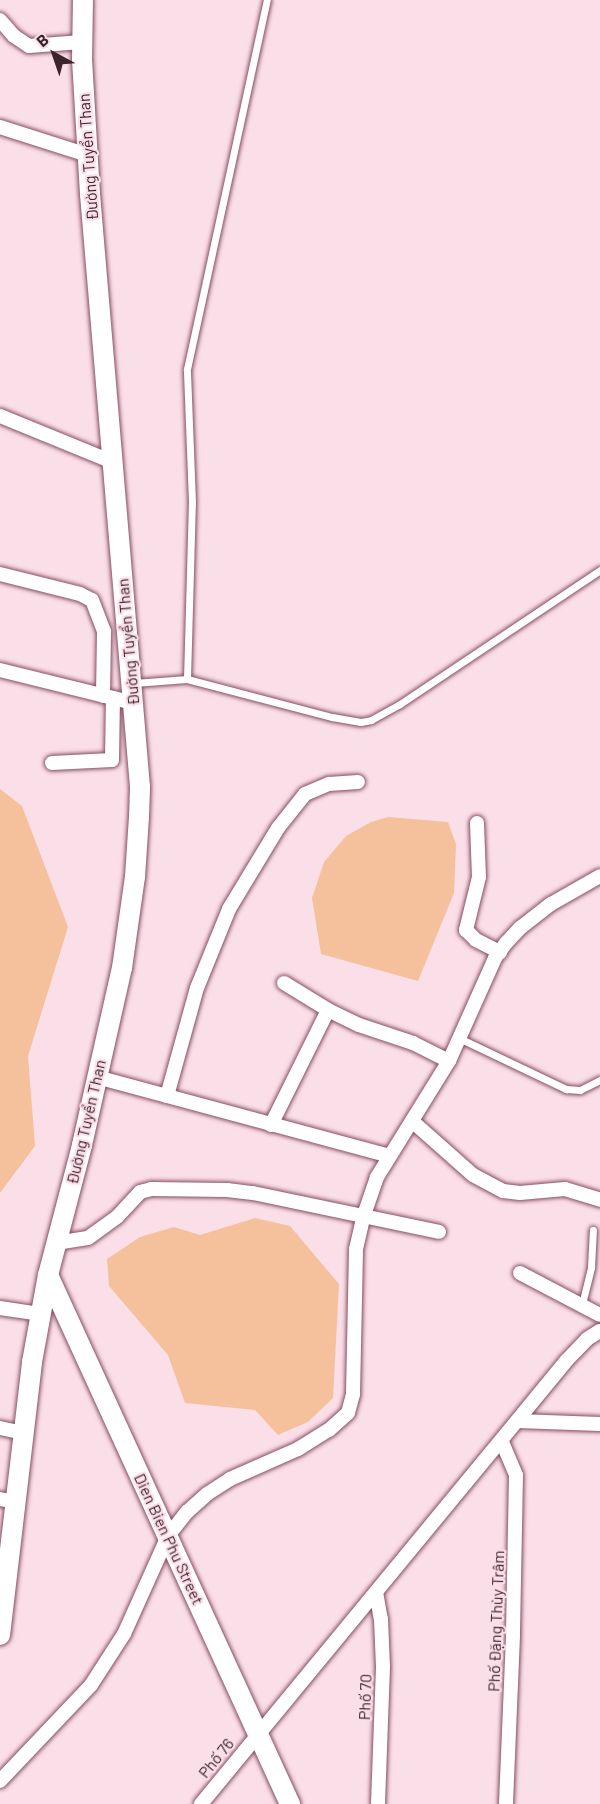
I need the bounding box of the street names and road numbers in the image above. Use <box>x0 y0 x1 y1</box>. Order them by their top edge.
street label: Đường Tuyển Than <box>74 93 102 221</box>
street label: Đường Tuyển Than <box>113 578 143 706</box>
street label: Đường Tuyển Than <box>62 1058 110 1186</box>
street label: Dien Bien Phu Street <box>130 1470 208 1608</box>
street label: Phố Đặng Thùy Trâm <box>484 1550 508 1692</box>
street label: Phố 70 <box>355 1673 375 1721</box>
street label: Phố 76 <box>194 1734 238 1782</box>

